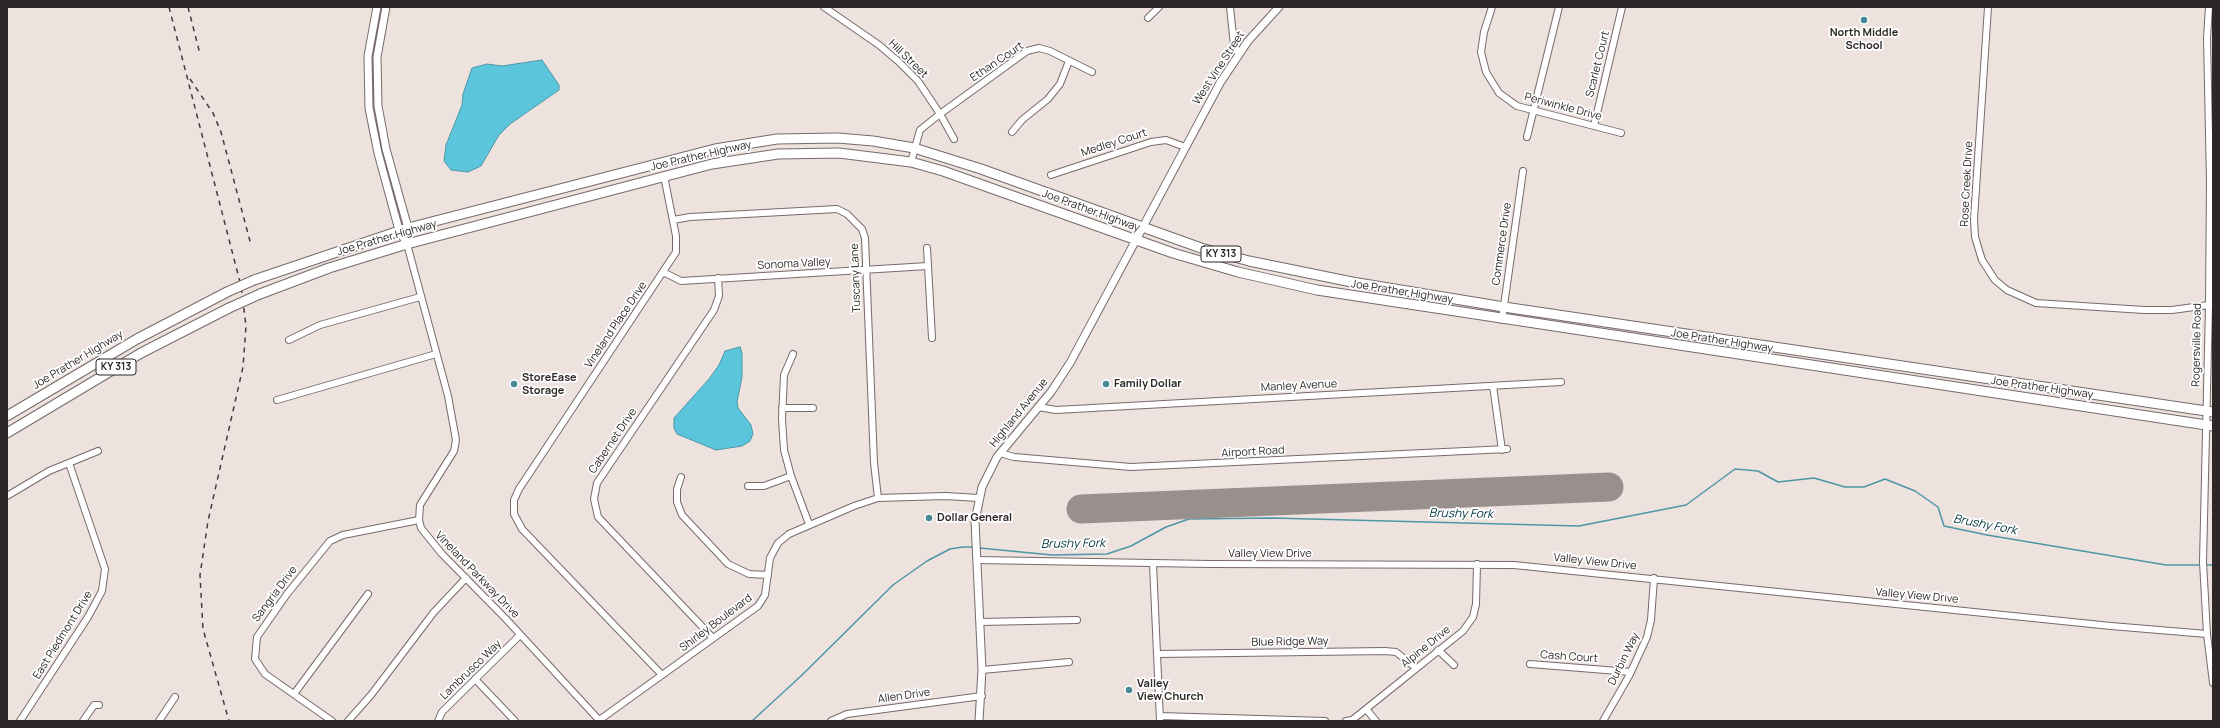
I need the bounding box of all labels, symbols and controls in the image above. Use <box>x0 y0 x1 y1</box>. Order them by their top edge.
marker: North Middle School <box>1859 15 1869 25</box>
place label: North Middle School <box>1830 26 1898 52</box>
street label: West Vine Street <box>1190 29 1248 107</box>
street label: Scarlet Court <box>1583 30 1613 98</box>
street label: Hill Street <box>886 37 930 81</box>
street label: Ethan Court <box>968 39 1026 85</box>
street label: Periwinkle Drive <box>1523 90 1603 124</box>
street label: Medley Court <box>1079 126 1149 160</box>
street label: Joe Prather Highway <box>649 138 753 174</box>
street label: Rose Creek Drive <box>1958 141 1976 227</box>
street label: Joe Prather Highway <box>1040 187 1142 235</box>
street label: Commerce Drive <box>1490 202 1514 286</box>
street label: Joe Prather Highway <box>336 217 438 259</box>
street label: Tuscany Lane <box>848 243 864 313</box>
road number: KY 313 <box>1201 246 1241 262</box>
street label: Sonoma Valley <box>757 255 831 273</box>
street label: Joe Prather Highway <box>1350 277 1454 307</box>
street label: Vineland Place Drive <box>582 279 650 371</box>
street label: Rogersville Road <box>2190 303 2204 387</box>
street label: Joe Prather Highway <box>1670 326 1774 356</box>
street label: Joe Prather Highway <box>30 328 126 392</box>
road number: KY 313 <box>96 359 136 375</box>
place label: StoreEase Storage <box>522 371 577 397</box>
street label: Joe Prather Highway <box>1990 374 2094 402</box>
street label: Highland Avenue <box>987 376 1051 450</box>
place label: Family Dollar <box>1114 377 1182 391</box>
street label: Manley Avenue <box>1260 377 1338 395</box>
marker: StoreEase Storage <box>509 379 519 389</box>
marker: Family Dollar <box>1101 379 1111 389</box>
street label: Cabernet Drive <box>586 406 640 476</box>
street label: Airport Road <box>1221 444 1285 460</box>
water label: Brushy Fork <box>1429 506 1493 522</box>
place label: Dollar General <box>937 511 1012 525</box>
water label: Brushy Fork <box>1952 512 2018 538</box>
marker: Dollar General <box>924 513 934 523</box>
street label: Vineland Parkway Drive <box>432 529 522 621</box>
water label: Brushy Fork <box>1041 536 1105 552</box>
street label: Valley View Drive <box>1228 547 1312 561</box>
street label: Valley View Drive <box>1553 551 1637 573</box>
street label: Sangria Drive <box>250 563 300 625</box>
street label: Valley View Drive <box>1875 586 1959 606</box>
street label: East Piedmont Drive <box>30 588 96 682</box>
street label: Shirley Boulevard <box>677 592 755 654</box>
street label: Alpine Drive <box>1399 623 1453 671</box>
street label: Durbin Way <box>1606 630 1642 688</box>
street label: Blue Ridge Way <box>1251 635 1329 649</box>
street label: Lambrusco Way <box>438 638 504 702</box>
street label: Cash Court <box>1540 648 1598 666</box>
place label: Valley View Church <box>1137 677 1204 703</box>
marker: Valley View Church <box>1124 685 1134 695</box>
street label: Allen Drive <box>877 686 931 706</box>

